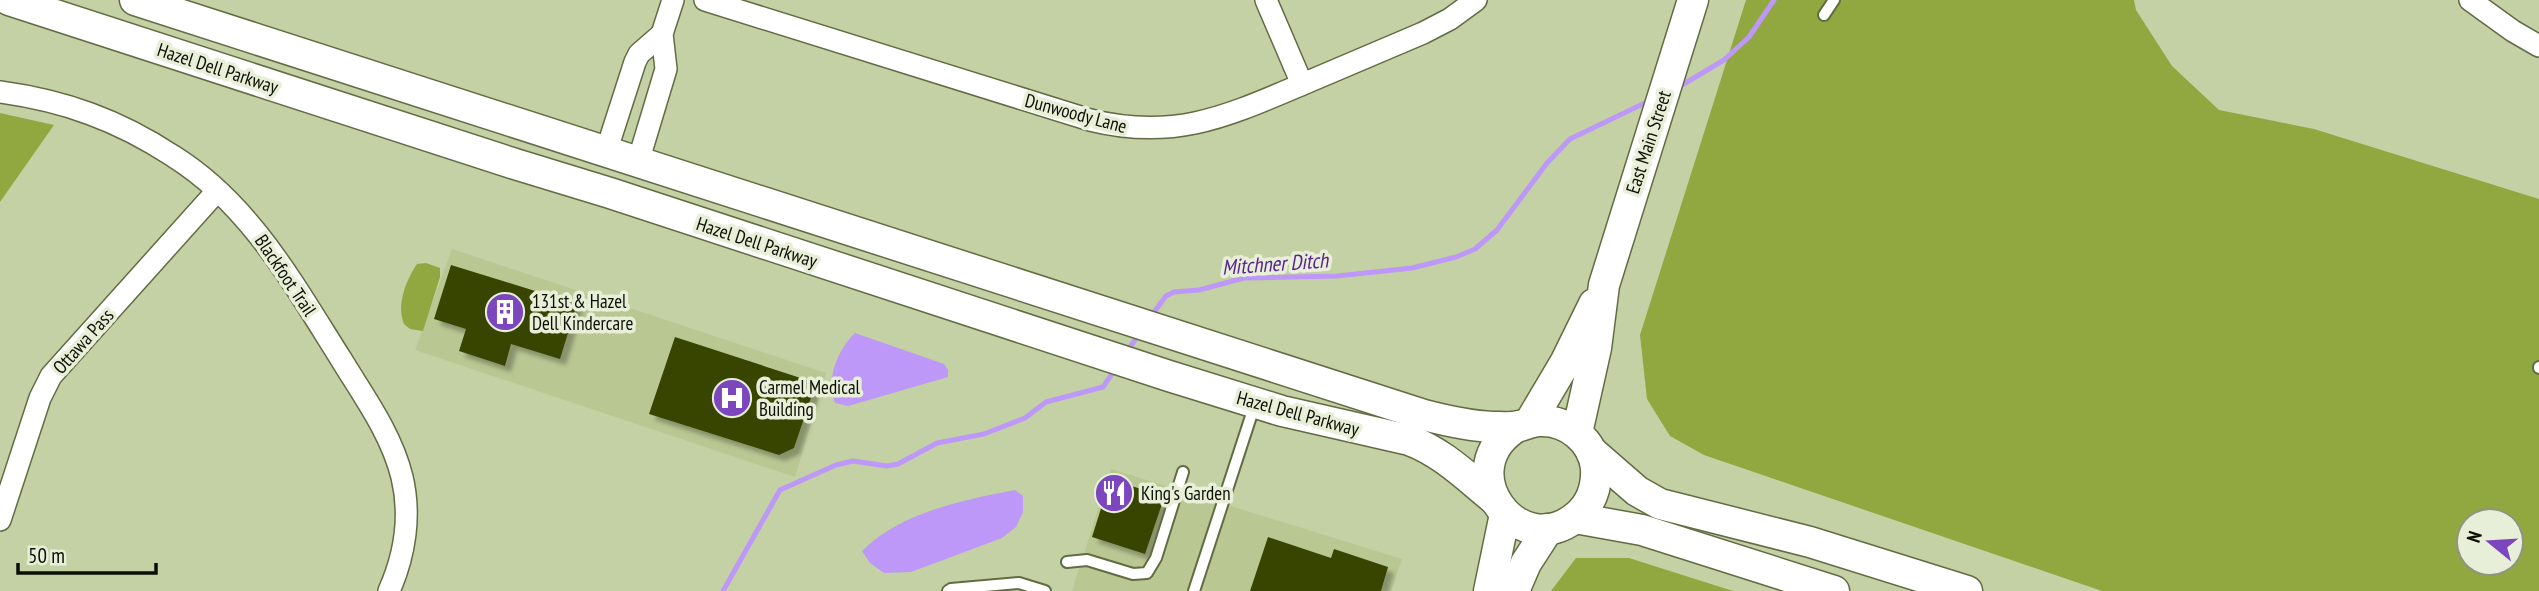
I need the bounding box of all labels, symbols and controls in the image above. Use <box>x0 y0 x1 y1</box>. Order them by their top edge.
street label: Hazel Dell Parkway <box>155 37 282 99</box>
street label: East Main Street <box>1620 87 1676 197</box>
street label: Dunwoody Lane <box>1023 88 1130 138</box>
street label: Hazel Dell Parkway <box>694 211 821 273</box>
street label: Blackfoot Trail <box>250 230 322 321</box>
water label: Mitchner Ditch <box>1221 246 1331 281</box>
place label: 131st & Hazel Dell Kindercare <box>532 289 633 335</box>
building icon: 131st & Hazel Dell Kindercare <box>484 291 526 333</box>
street label: Ottawa Pass <box>47 303 119 379</box>
place label: Carmel Medical Building <box>759 375 861 421</box>
hospital icon: Carmel Medical Building <box>711 377 753 419</box>
street label: Hazel Dell Parkway <box>1234 385 1363 441</box>
restaurant icon: King's Garden <box>1093 472 1135 514</box>
place label: King's Garden <box>1141 481 1231 505</box>
north arrow <box>2455 507 2525 577</box>
text: N <box>2461 528 2487 545</box>
scale bar <box>18 532 156 576</box>
text: 50 m <box>28 542 65 569</box>

